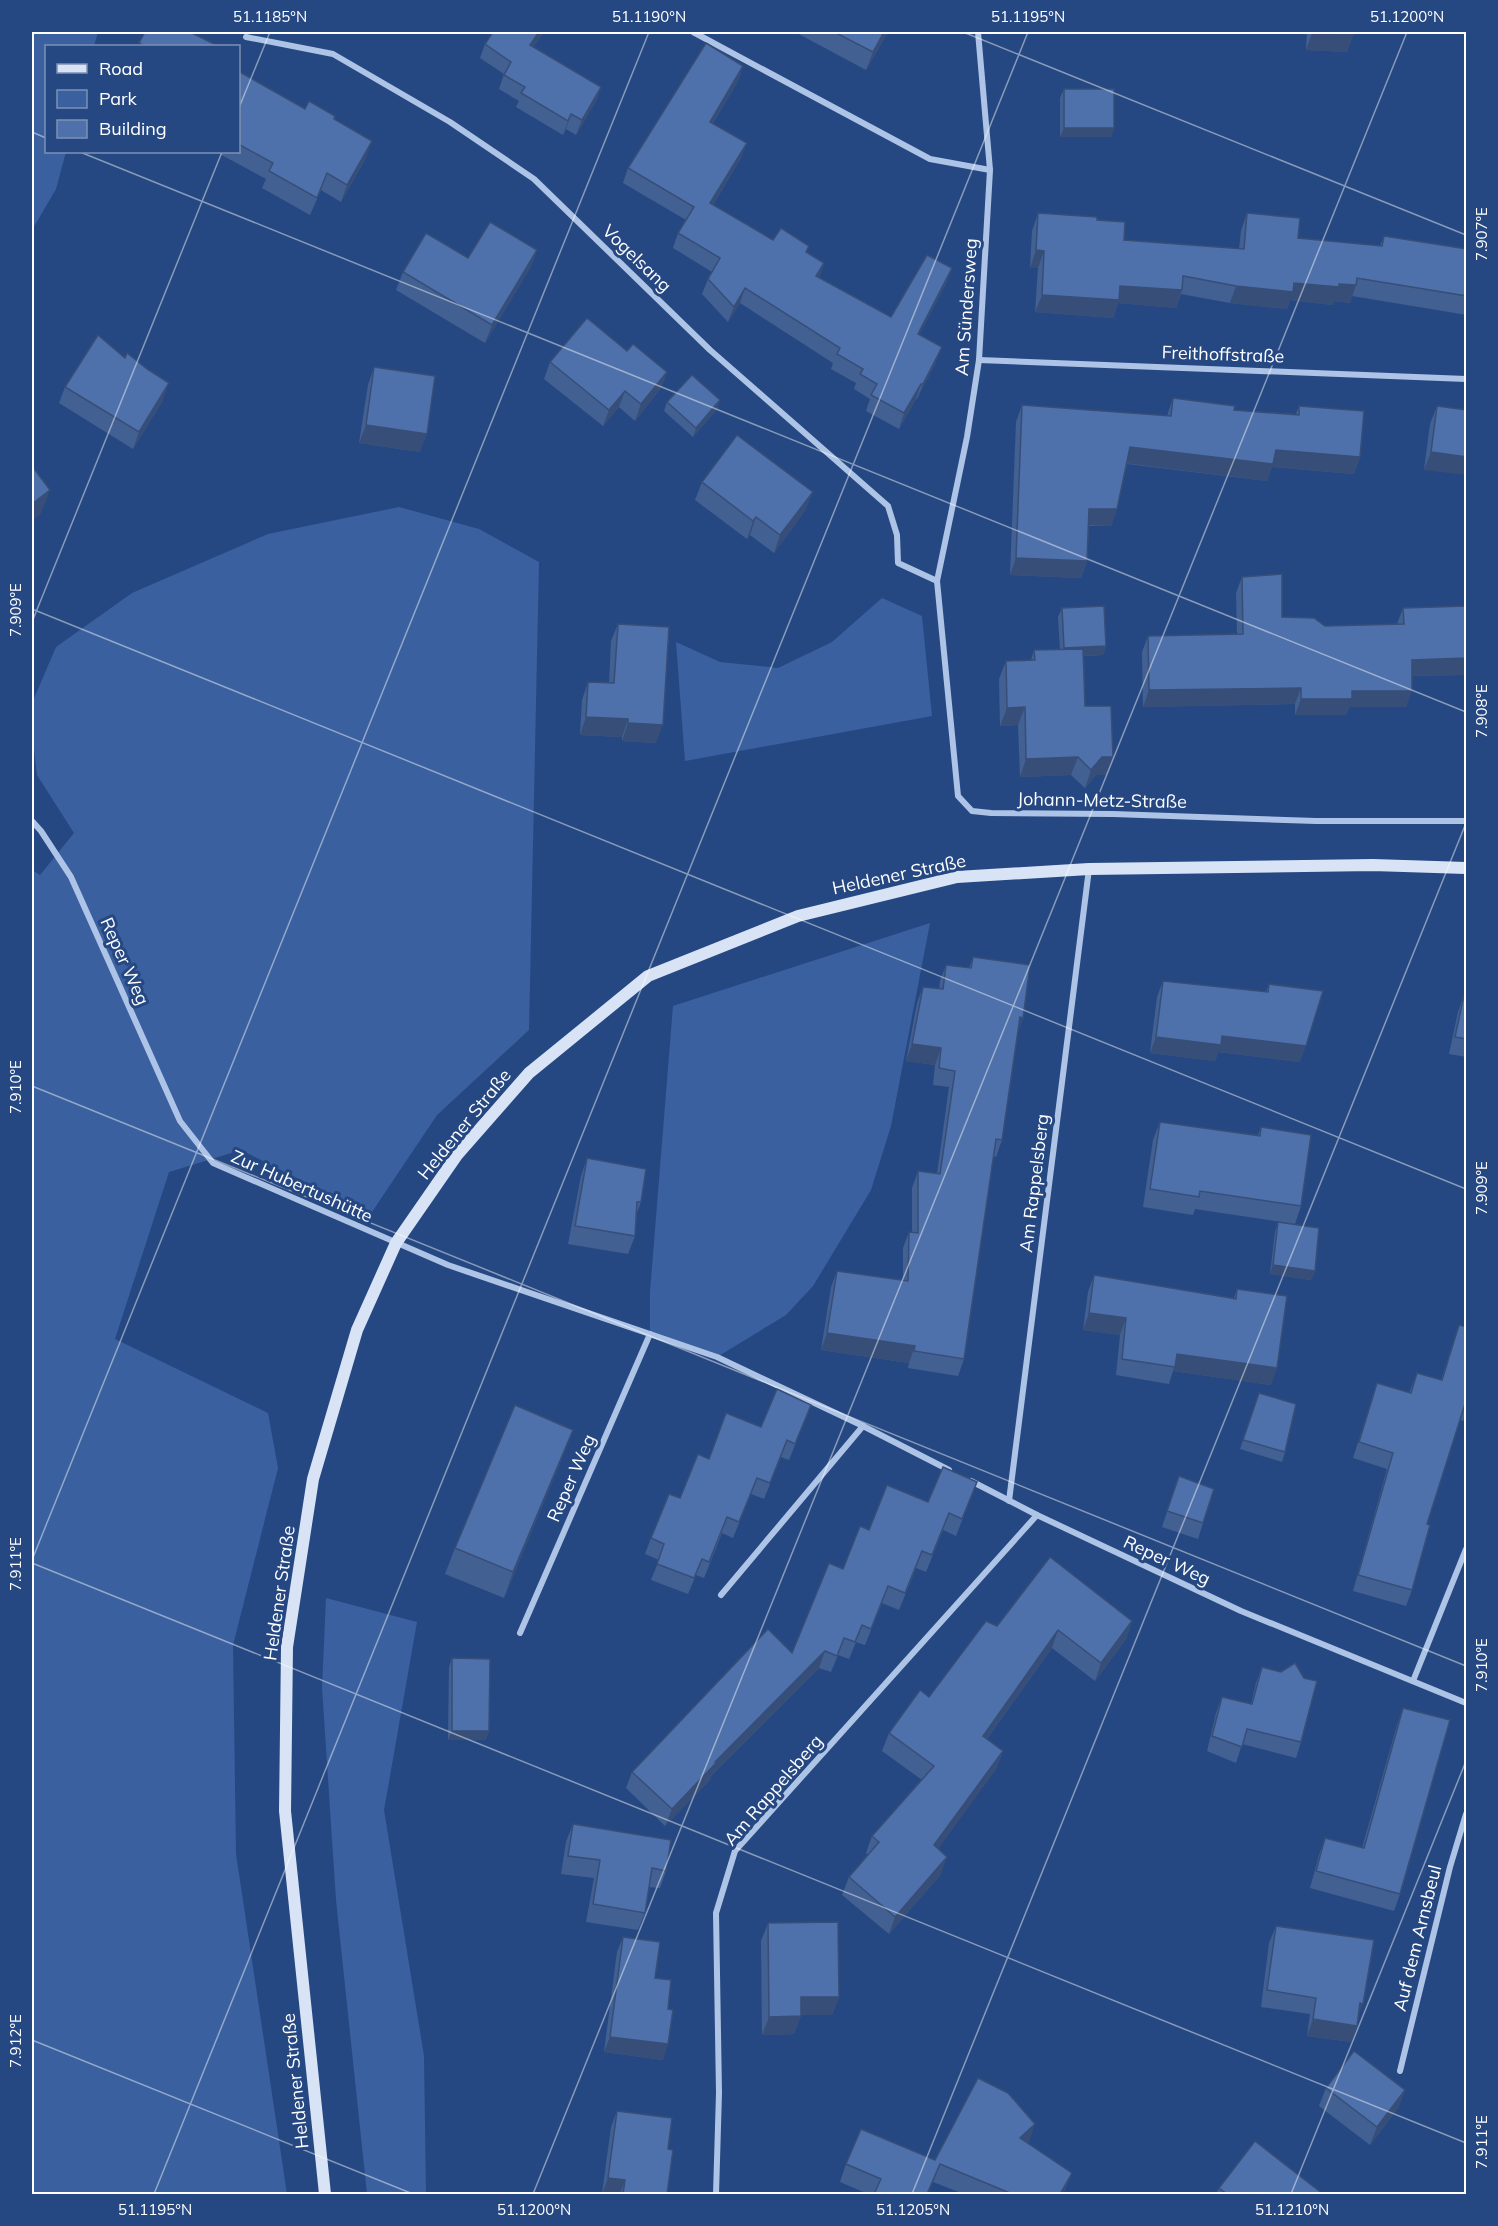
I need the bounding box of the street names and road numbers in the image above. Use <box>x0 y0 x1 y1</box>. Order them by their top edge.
street label: Vogelsang <box>597 219 677 297</box>
street label: Am Sündersweg <box>950 237 982 377</box>
street label: Freithoffstraße <box>1161 340 1285 368</box>
street label: Johann-Metz-Straße <box>1017 787 1187 813</box>
street label: Heldener Straße <box>830 849 968 899</box>
street label: Reper Weg <box>95 914 155 1008</box>
street label: Heldener Straße <box>412 1064 516 1184</box>
street label: Am Rappelsberg <box>1014 1112 1054 1254</box>
street label: Zur Hubertushütte <box>228 1144 376 1228</box>
street label: Reper Weg <box>541 1431 601 1525</box>
street label: Heldener Straße <box>258 1524 300 1662</box>
street label: Reper Weg <box>1120 1530 1214 1590</box>
street label: Am Rappelsberg <box>719 1730 827 1850</box>
street label: Auf dem Arnsbeul <box>1388 1862 1446 2014</box>
street label: Heldener Straße <box>276 2012 314 2150</box>

